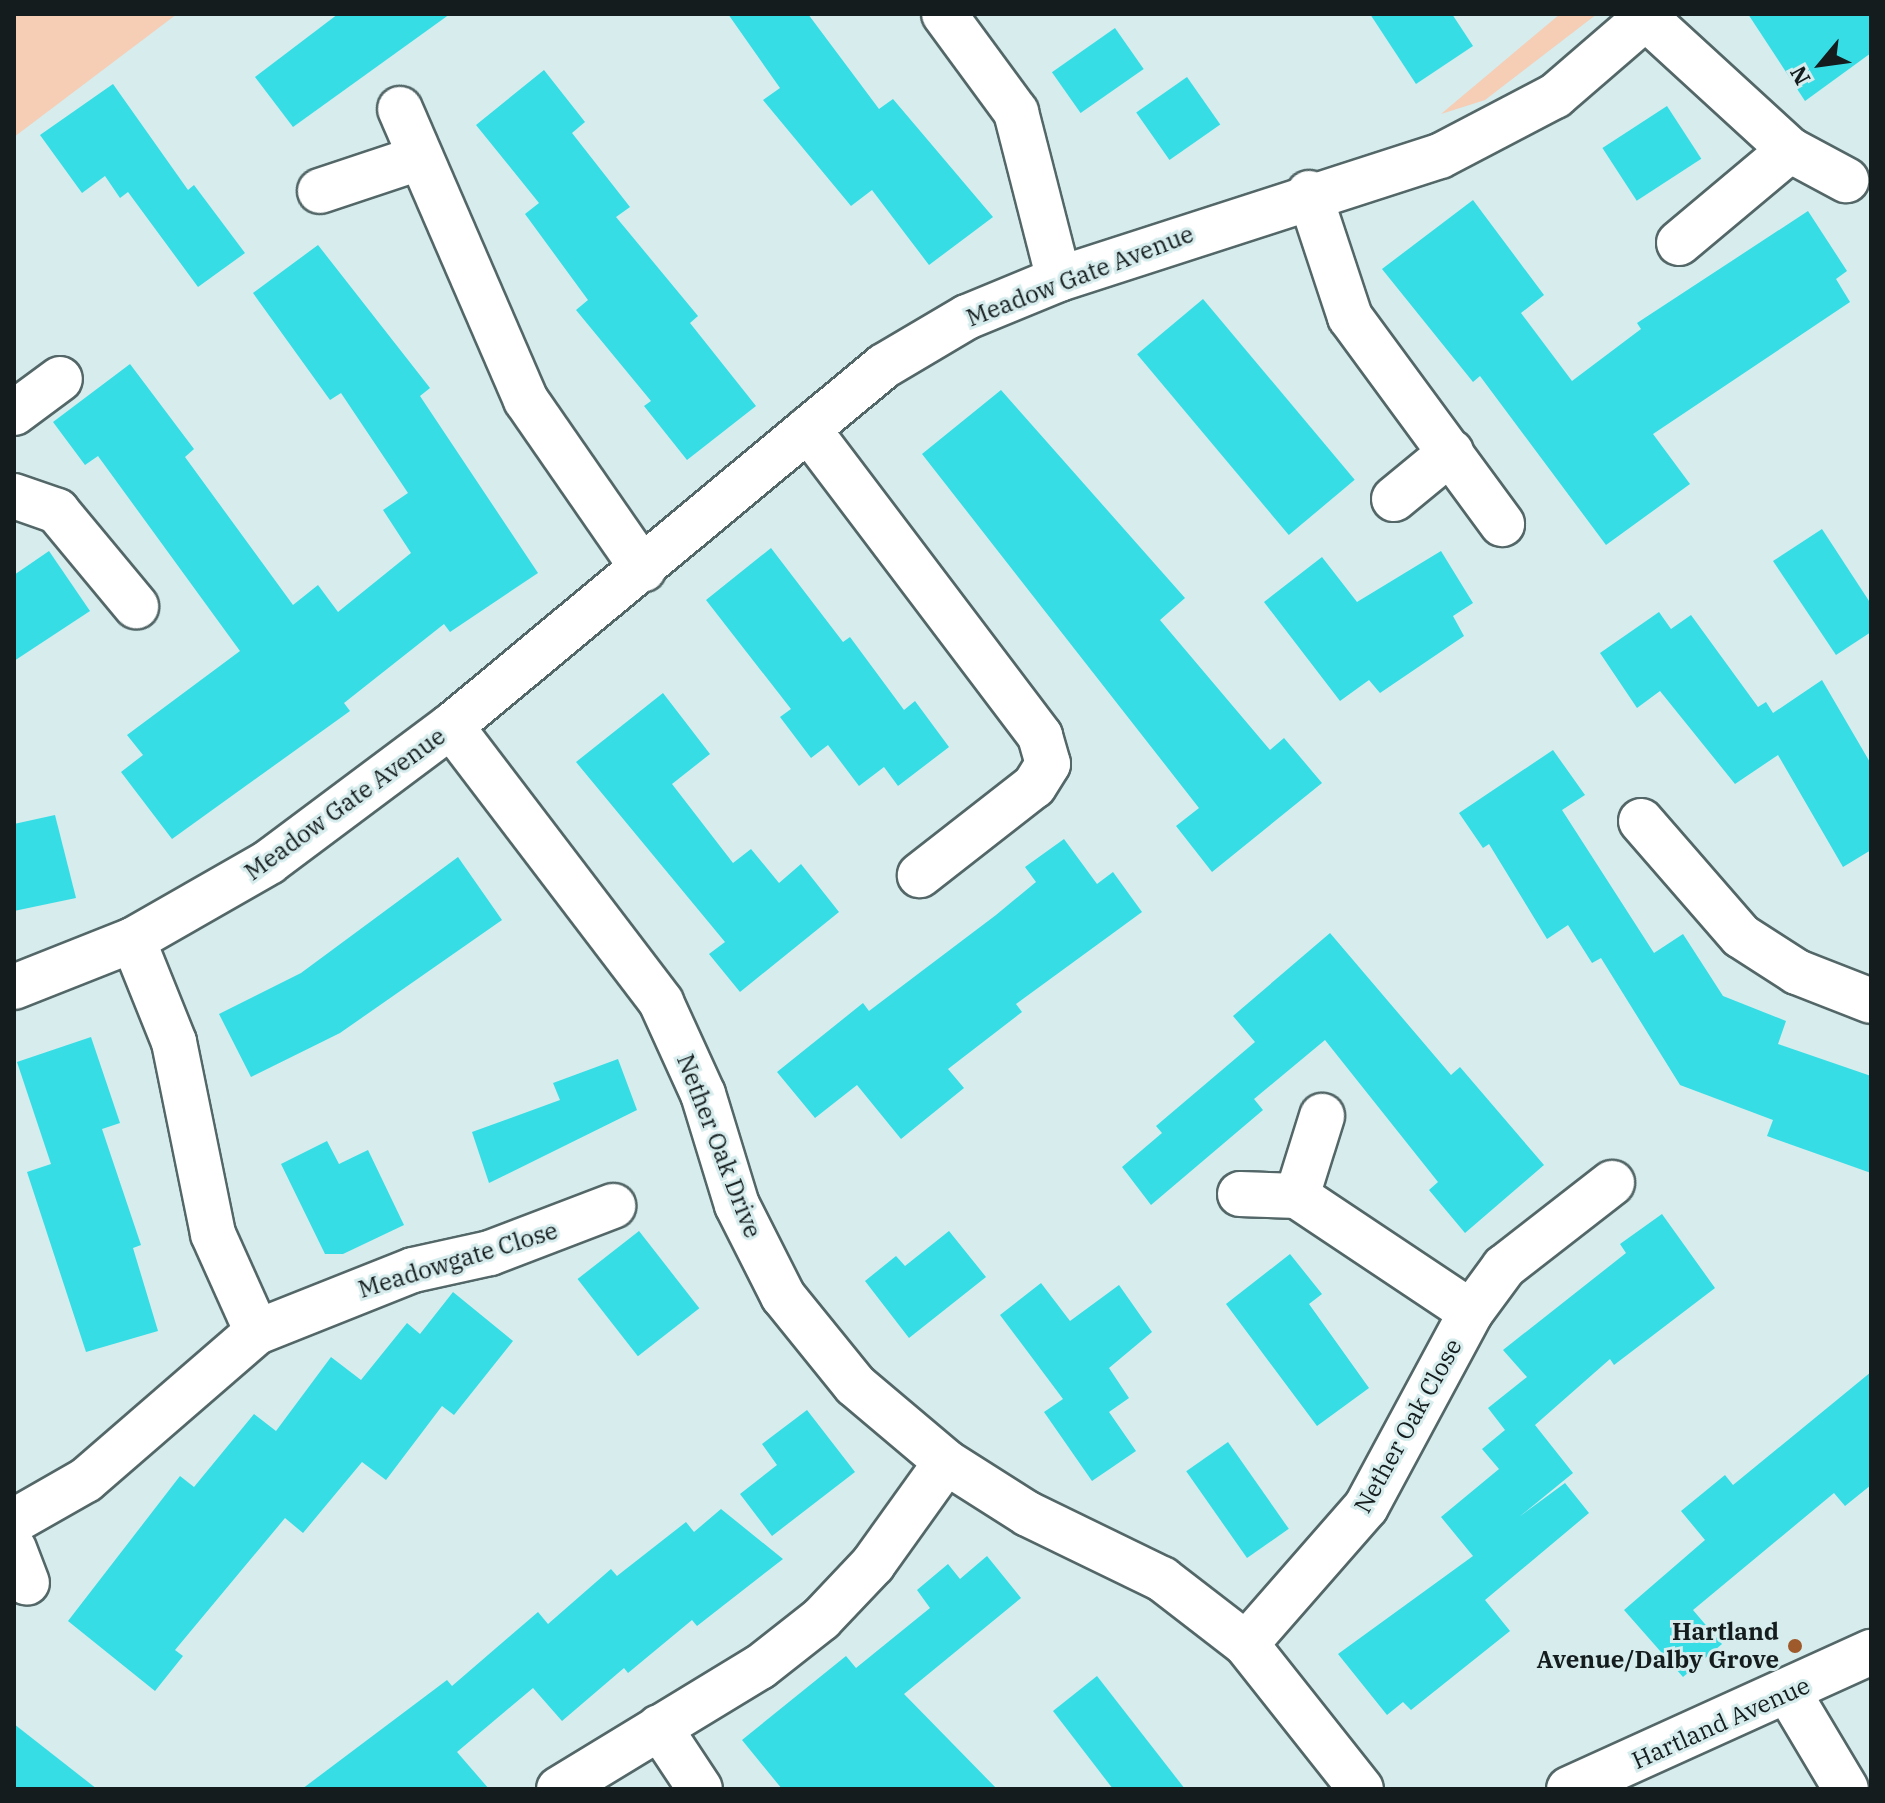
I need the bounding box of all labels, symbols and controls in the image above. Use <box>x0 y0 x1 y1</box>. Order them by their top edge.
north arrow <box>1781 24 1861 104</box>
text: N <box>1783 61 1816 91</box>
street label: Meadow Gate Avenue <box>962 219 1198 333</box>
street label: Meadow Gate Avenue <box>239 722 451 886</box>
street label: Nether Oak Drive <box>671 1050 767 1242</box>
street label: Meadowgate Close <box>355 1216 561 1304</box>
street label: Nether Oak Close <box>1348 1334 1468 1518</box>
place label: Hartland Avenue/Dalby Grove <box>1536 1618 1779 1674</box>
marker: Hartland Avenue/Dalby Grove <box>1786 1637 1804 1655</box>
street label: Hartland Avenue <box>1628 1671 1814 1775</box>

